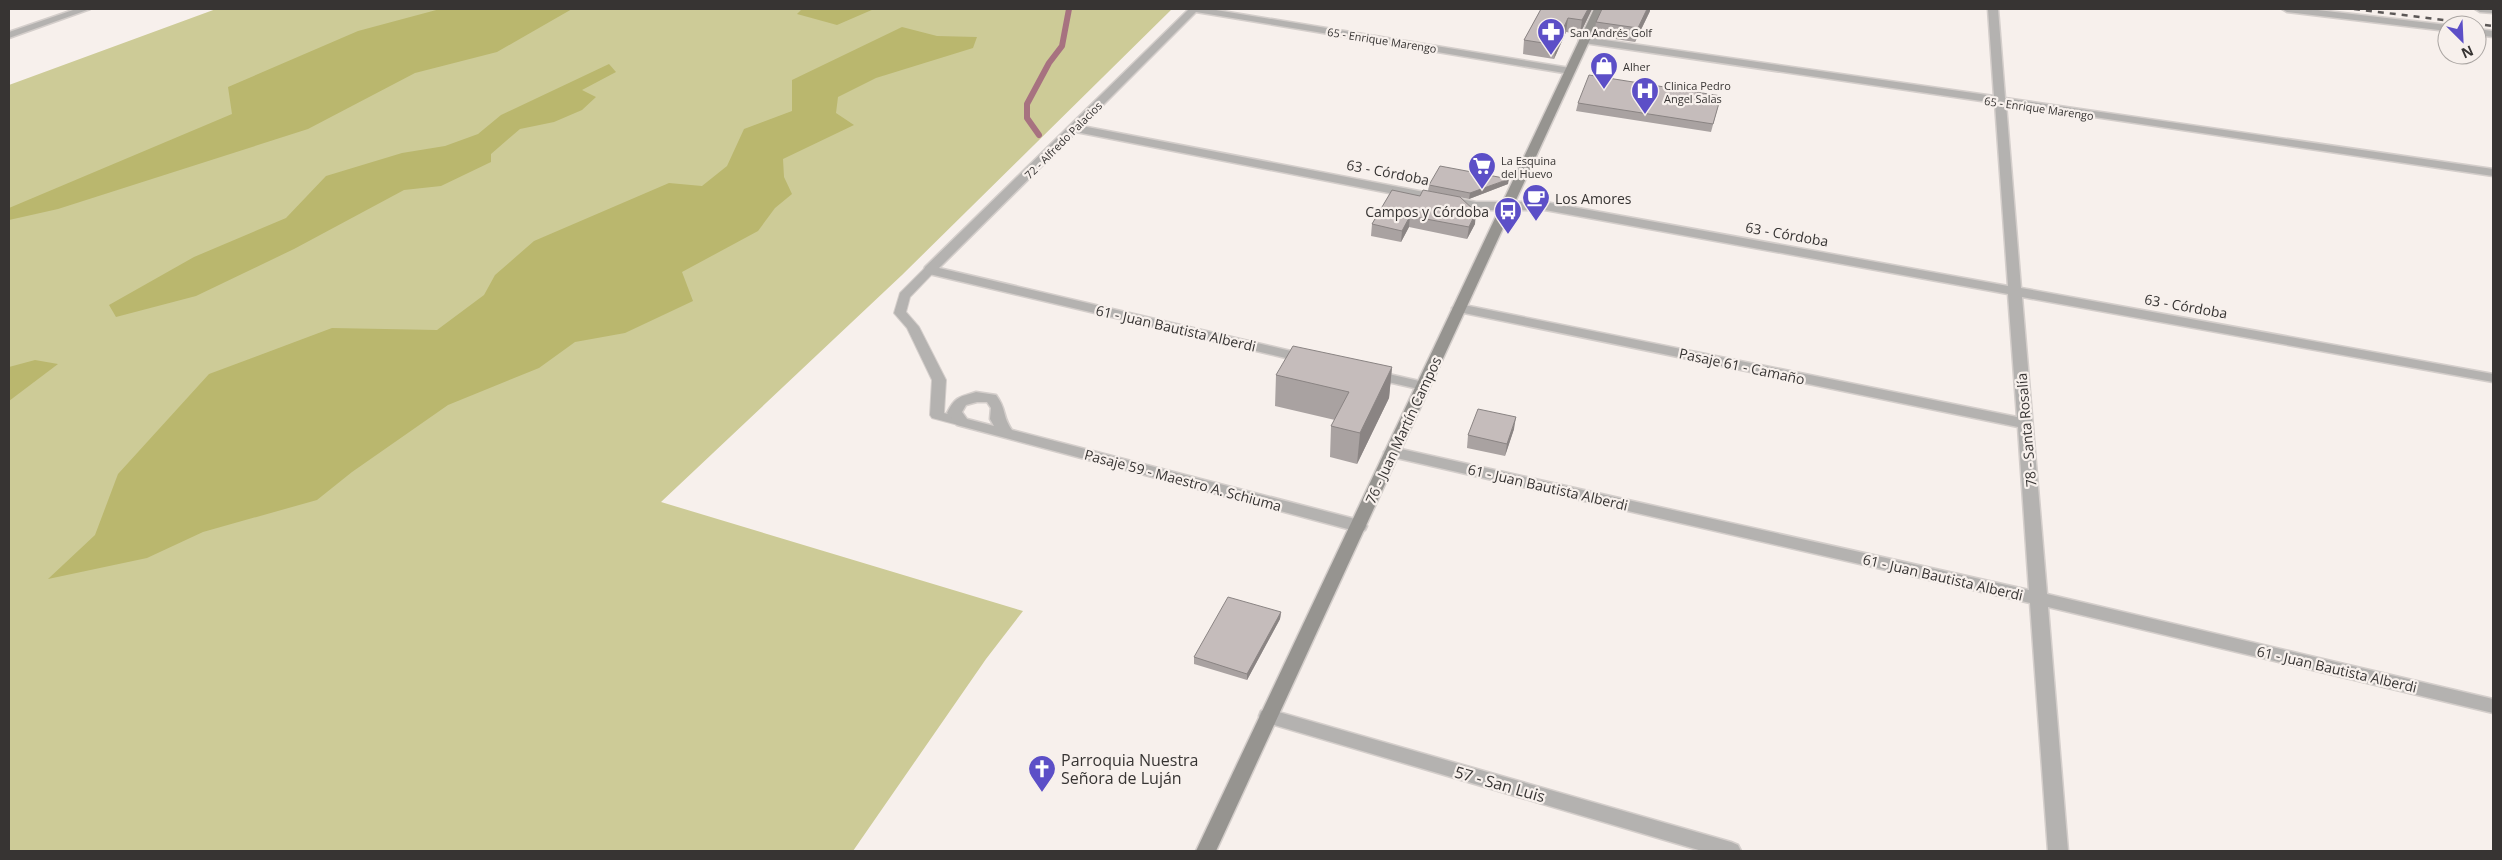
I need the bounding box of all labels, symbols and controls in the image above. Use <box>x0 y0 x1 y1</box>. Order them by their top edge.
north arrow <box>2437 15 2487 65</box>
pharmacy icon: San Andrés Golf <box>1536 17 1566 56</box>
street label: 65 - Enrique Marengo <box>1326 24 1438 56</box>
place label: San Andrés Golf <box>1570 25 1653 40</box>
text: N <box>2458 41 2477 63</box>
shop icon: Alher <box>1589 51 1619 90</box>
place label: Alher <box>1623 59 1651 74</box>
hospital icon: Clinica Pedro Angel Salas <box>1630 76 1660 115</box>
place label: Clinica Pedro Angel Salas <box>1664 78 1731 106</box>
street label: 65 - Enrique Marengo <box>1983 93 2095 123</box>
street label: 72 - Alfredo Palacios <box>1021 98 1105 182</box>
supermarket icon: La Esquina del Huevo <box>1467 151 1497 190</box>
place label: La Esquina del Huevo <box>1501 153 1556 181</box>
street label: 63 - Córdoba <box>1345 155 1431 189</box>
cafe icon: Los Amores <box>1521 183 1551 222</box>
place label: Los Amores <box>1555 189 1632 208</box>
bus stop icon: Campos y Córdoba <box>1493 196 1523 235</box>
place label: Campos y Córdoba <box>1365 202 1489 221</box>
street label: 63 - Córdoba <box>1744 217 1830 251</box>
street label: 63 - Córdoba <box>2143 289 2229 323</box>
street label: 61 - Juan Bautista Alberdi <box>1094 300 1258 356</box>
street label: Pasaje 61 - Camaño <box>1678 343 1806 389</box>
street label: 76 - Juan Martín Campos <box>1361 353 1446 507</box>
street label: 78 - Santa Rosalía <box>2012 372 2040 488</box>
street label: Pasaje 59 - Maestro A. Schiuma <box>1082 445 1284 515</box>
street label: 61 - Juan Bautista Alberdi <box>1466 459 1630 515</box>
street label: 61 - Juan Bautista Alberdi <box>1861 549 2025 605</box>
street label: 61 - Juan Bautista Alberdi <box>2255 641 2419 697</box>
place label: Parroquia Nuestra Señora de Luján <box>1061 749 1199 789</box>
church icon: Parroquia Nuestra Señora de Luján <box>1027 754 1057 793</box>
street label: 57 - San Luis <box>1452 761 1548 807</box>

